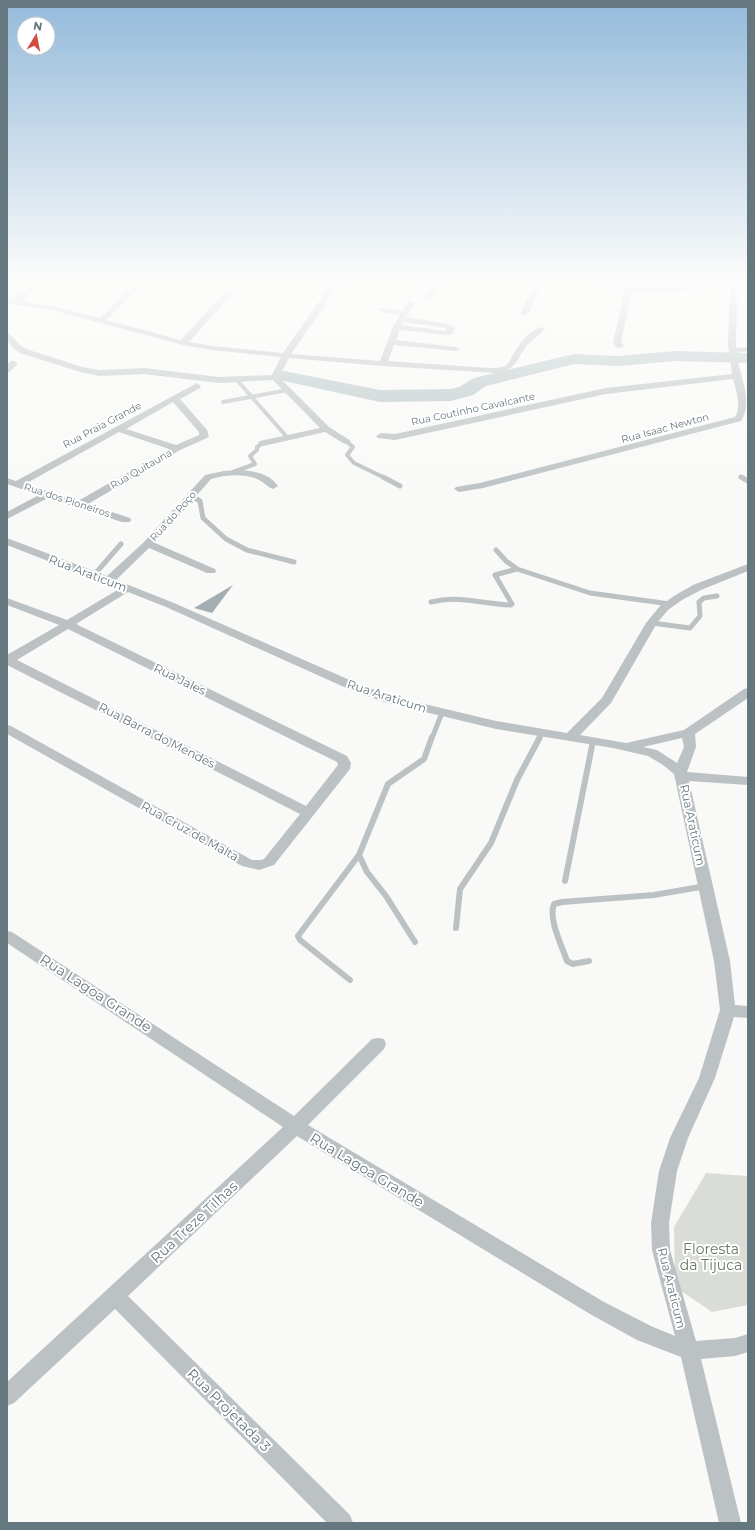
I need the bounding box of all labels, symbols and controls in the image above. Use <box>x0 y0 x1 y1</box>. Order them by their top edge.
north arrow <box>16 16 56 56</box>
text: N <box>32 18 43 34</box>
street label: Rua Coutinho Cavalcante <box>410 390 536 428</box>
street label: Rua Praia Grande <box>61 399 143 451</box>
street label: Rua Isaac Newton <box>620 410 710 446</box>
street label: Rua Quitauna <box>108 446 174 492</box>
street label: Rua dos Pioneiros <box>22 480 112 520</box>
street label: Rua do Poço <box>147 488 199 544</box>
street label: Rua Araticum <box>47 551 129 595</box>
street label: Rua Jales <box>151 660 209 698</box>
street label: Rua Araticum <box>345 676 429 716</box>
street label: Rua Barra do Mendes <box>96 699 218 771</box>
street label: Rua Araticum <box>677 783 709 867</box>
street label: Rua Cruz de Malta <box>138 798 242 864</box>
street label: Rua Lagoa Grande <box>37 950 155 1036</box>
street label: Rua Lagoa Grande <box>307 1129 427 1211</box>
street label: Rua Treze Tilhas <box>147 1177 241 1267</box>
park label: Floresta da Tijuca <box>680 1240 742 1274</box>
street label: Rua Araticum <box>655 1246 689 1330</box>
street label: Rua Projetada 3 <box>184 1365 275 1456</box>

